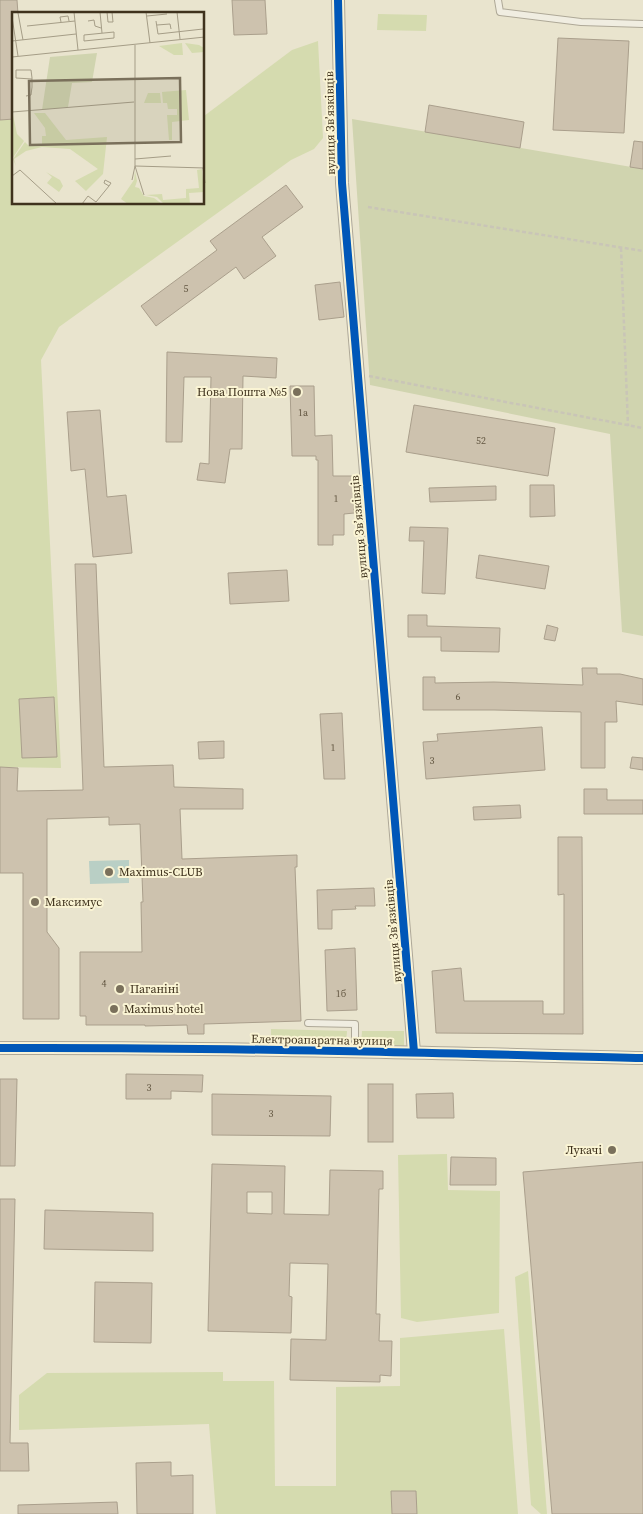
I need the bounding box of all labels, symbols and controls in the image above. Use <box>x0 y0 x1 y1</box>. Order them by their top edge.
inset map <box>12 12 205 205</box>
street label: вулиця Звʼязківців <box>321 71 339 175</box>
house number: 5 <box>184 282 189 295</box>
place label: Нова Пошта №5 <box>197 384 287 400</box>
marker: Нова Пошта №5 <box>291 386 303 398</box>
house number: 1а <box>298 406 309 419</box>
house number: 52 <box>476 434 486 447</box>
street label: вулиця Звʼязківців <box>347 475 371 579</box>
house number: 1 <box>334 492 339 505</box>
house number: 6 <box>456 690 461 703</box>
house number: 1 <box>331 741 336 754</box>
house number: 3 <box>430 754 435 767</box>
place label: Maximus-CLUB <box>119 864 203 880</box>
marker: Maximus-CLUB <box>103 866 115 878</box>
street label: вулиця Звʼязківців <box>381 879 405 983</box>
place label: Максимус <box>45 894 102 910</box>
marker: Максимус <box>29 896 41 908</box>
house number: 4 <box>102 977 107 990</box>
place label: Паганіні <box>130 981 179 997</box>
marker: Паганіні <box>114 983 126 995</box>
house number: 1б <box>336 987 346 1000</box>
place label: Maximus hotel <box>124 1001 204 1017</box>
marker: Maximus hotel <box>108 1003 120 1015</box>
street label: Електроапаратна вулиця <box>251 1031 393 1049</box>
house number: 3 <box>147 1081 152 1094</box>
house number: 3 <box>269 1107 274 1120</box>
place label: Лукачі <box>565 1142 602 1158</box>
marker: Лукачі <box>606 1144 618 1156</box>

